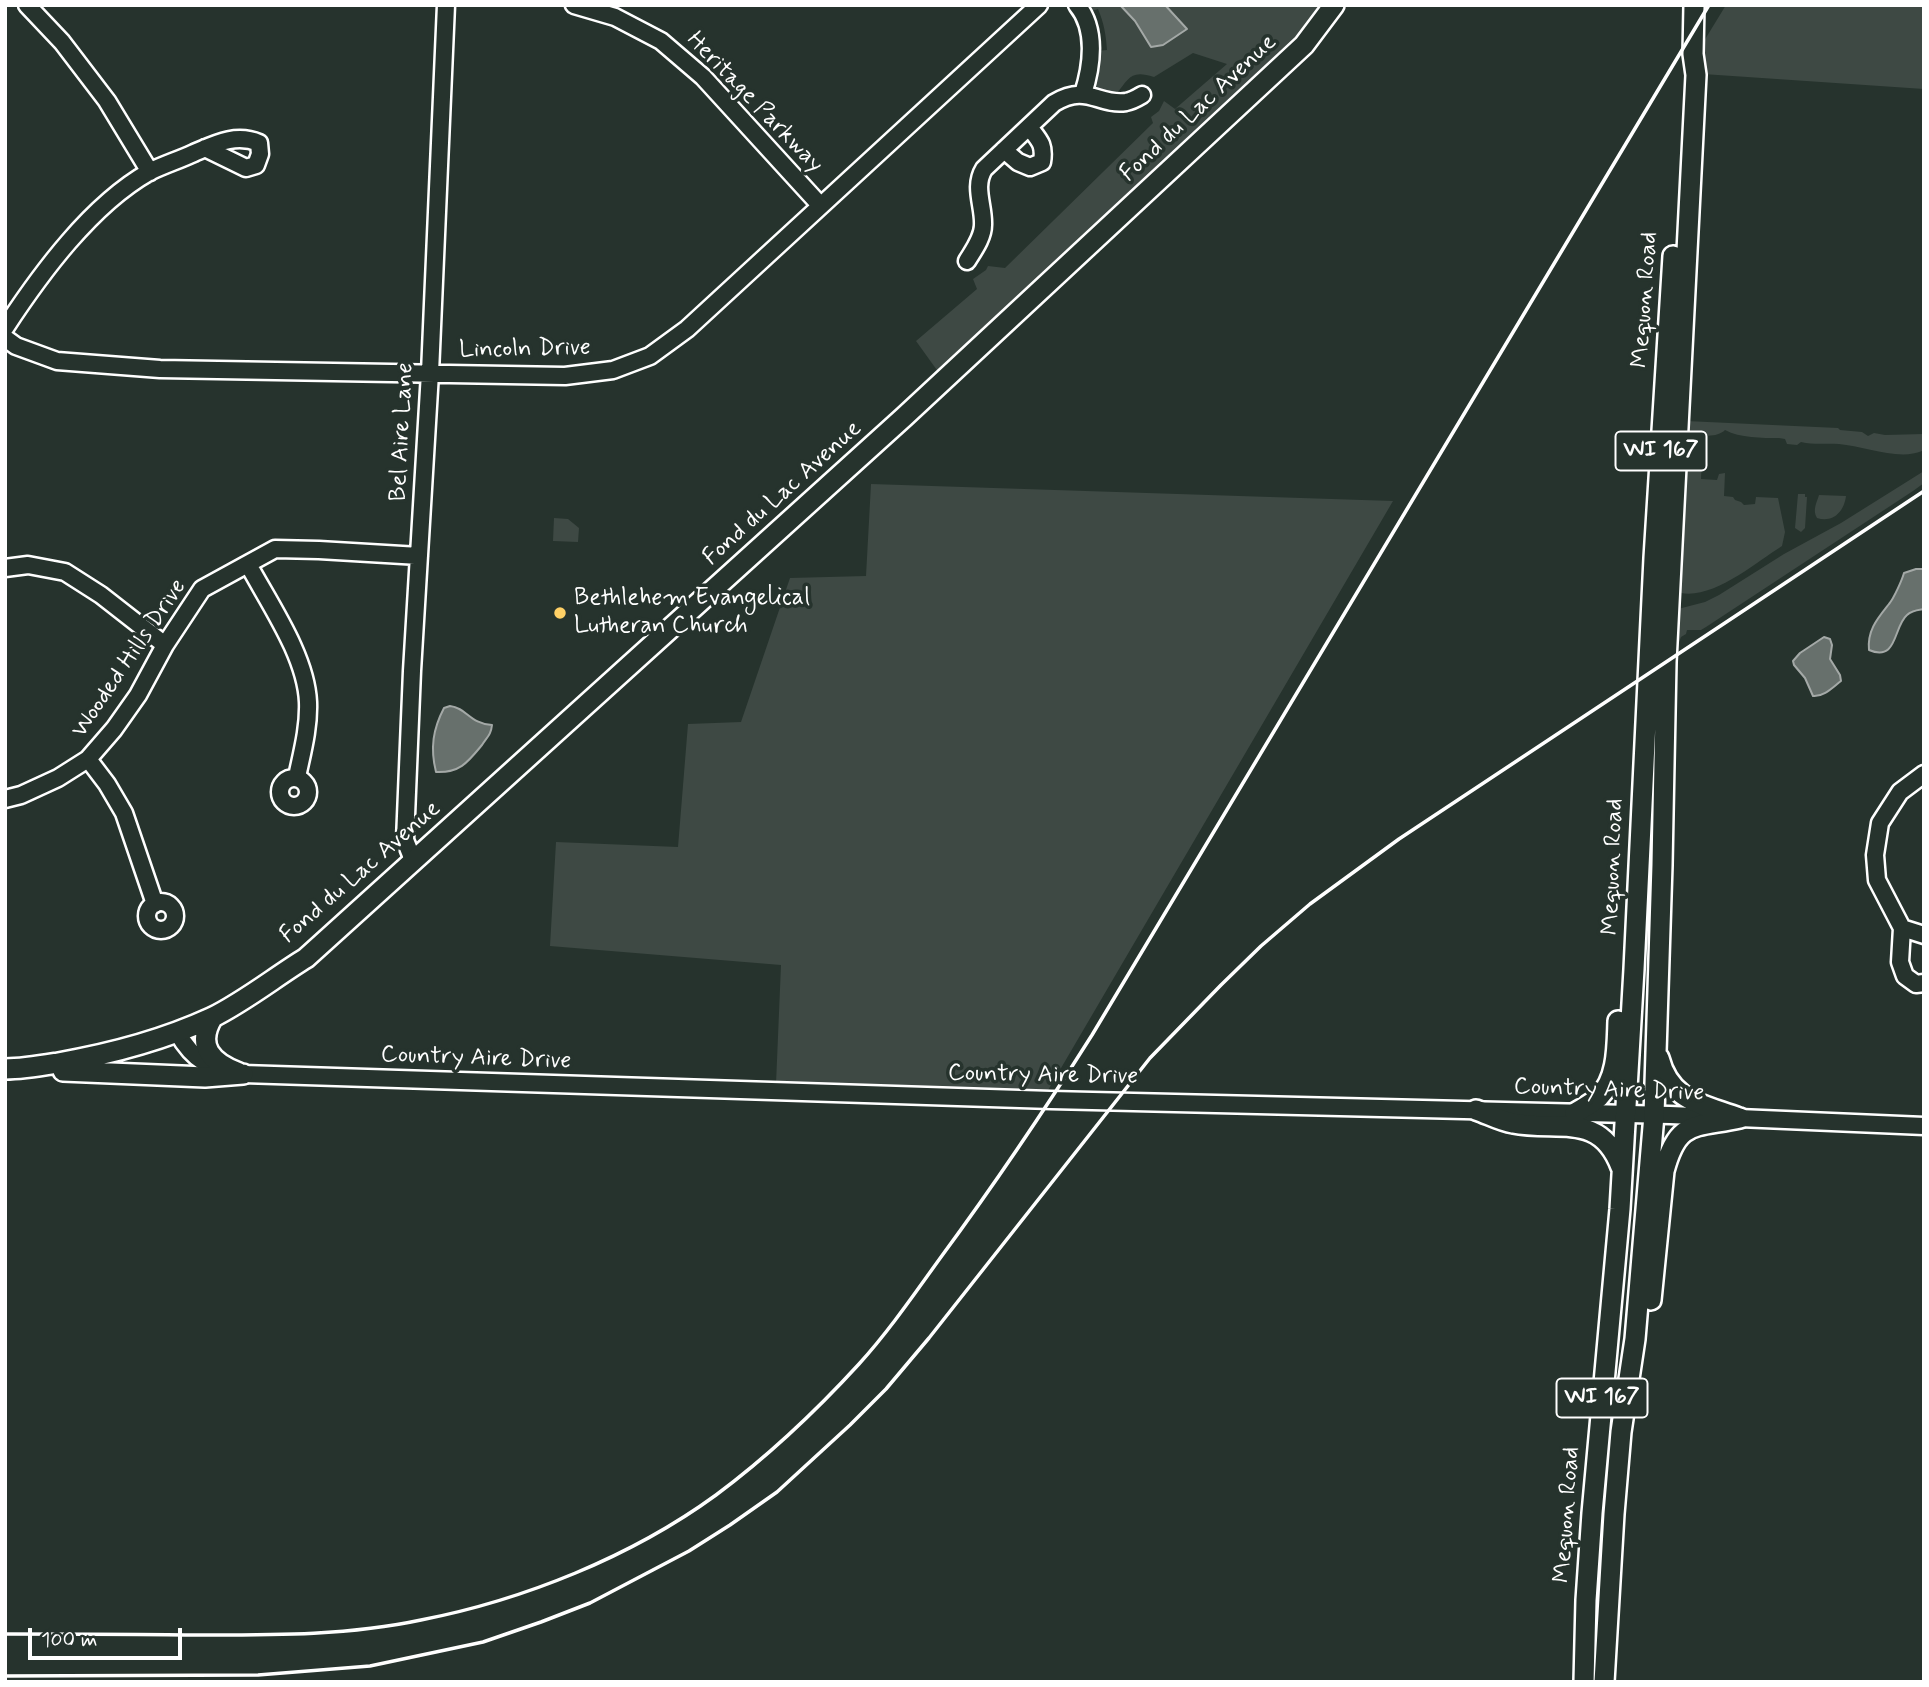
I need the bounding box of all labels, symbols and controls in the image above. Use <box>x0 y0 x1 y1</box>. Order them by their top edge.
street label: Heritage Parkway <box>679 27 829 179</box>
street label: Fond du Lac Avenue <box>1115 29 1283 189</box>
street label: Mequon Road <box>1627 231 1665 369</box>
street label: Lincoln Drive <box>459 334 591 366</box>
street label: Bel Aire Lane <box>385 362 421 502</box>
street label: Fond du Lac Avenue <box>698 415 868 573</box>
road number: WI 167 <box>1616 432 1706 471</box>
street label: Wooded Hills Drive <box>66 574 194 744</box>
place label: Bethlehem Evangelical Lutheran Church <box>574 585 810 641</box>
marker: Bethlehem Evangelical Lutheran Church <box>552 605 568 621</box>
street label: Fond du Lac Avenue <box>275 795 447 951</box>
street label: Mequon Road <box>1597 798 1631 936</box>
street label: Country Aire Drive <box>380 1041 572 1077</box>
street label: Country Aire Drive <box>947 1060 1139 1092</box>
street label: Country Aire Drive <box>1513 1073 1705 1109</box>
road number: WI 167 <box>1556 1378 1648 1418</box>
street label: Mequon Road <box>1549 1446 1587 1584</box>
scale bar <box>32 1614 186 1658</box>
text: 100 m <box>41 1626 97 1654</box>

